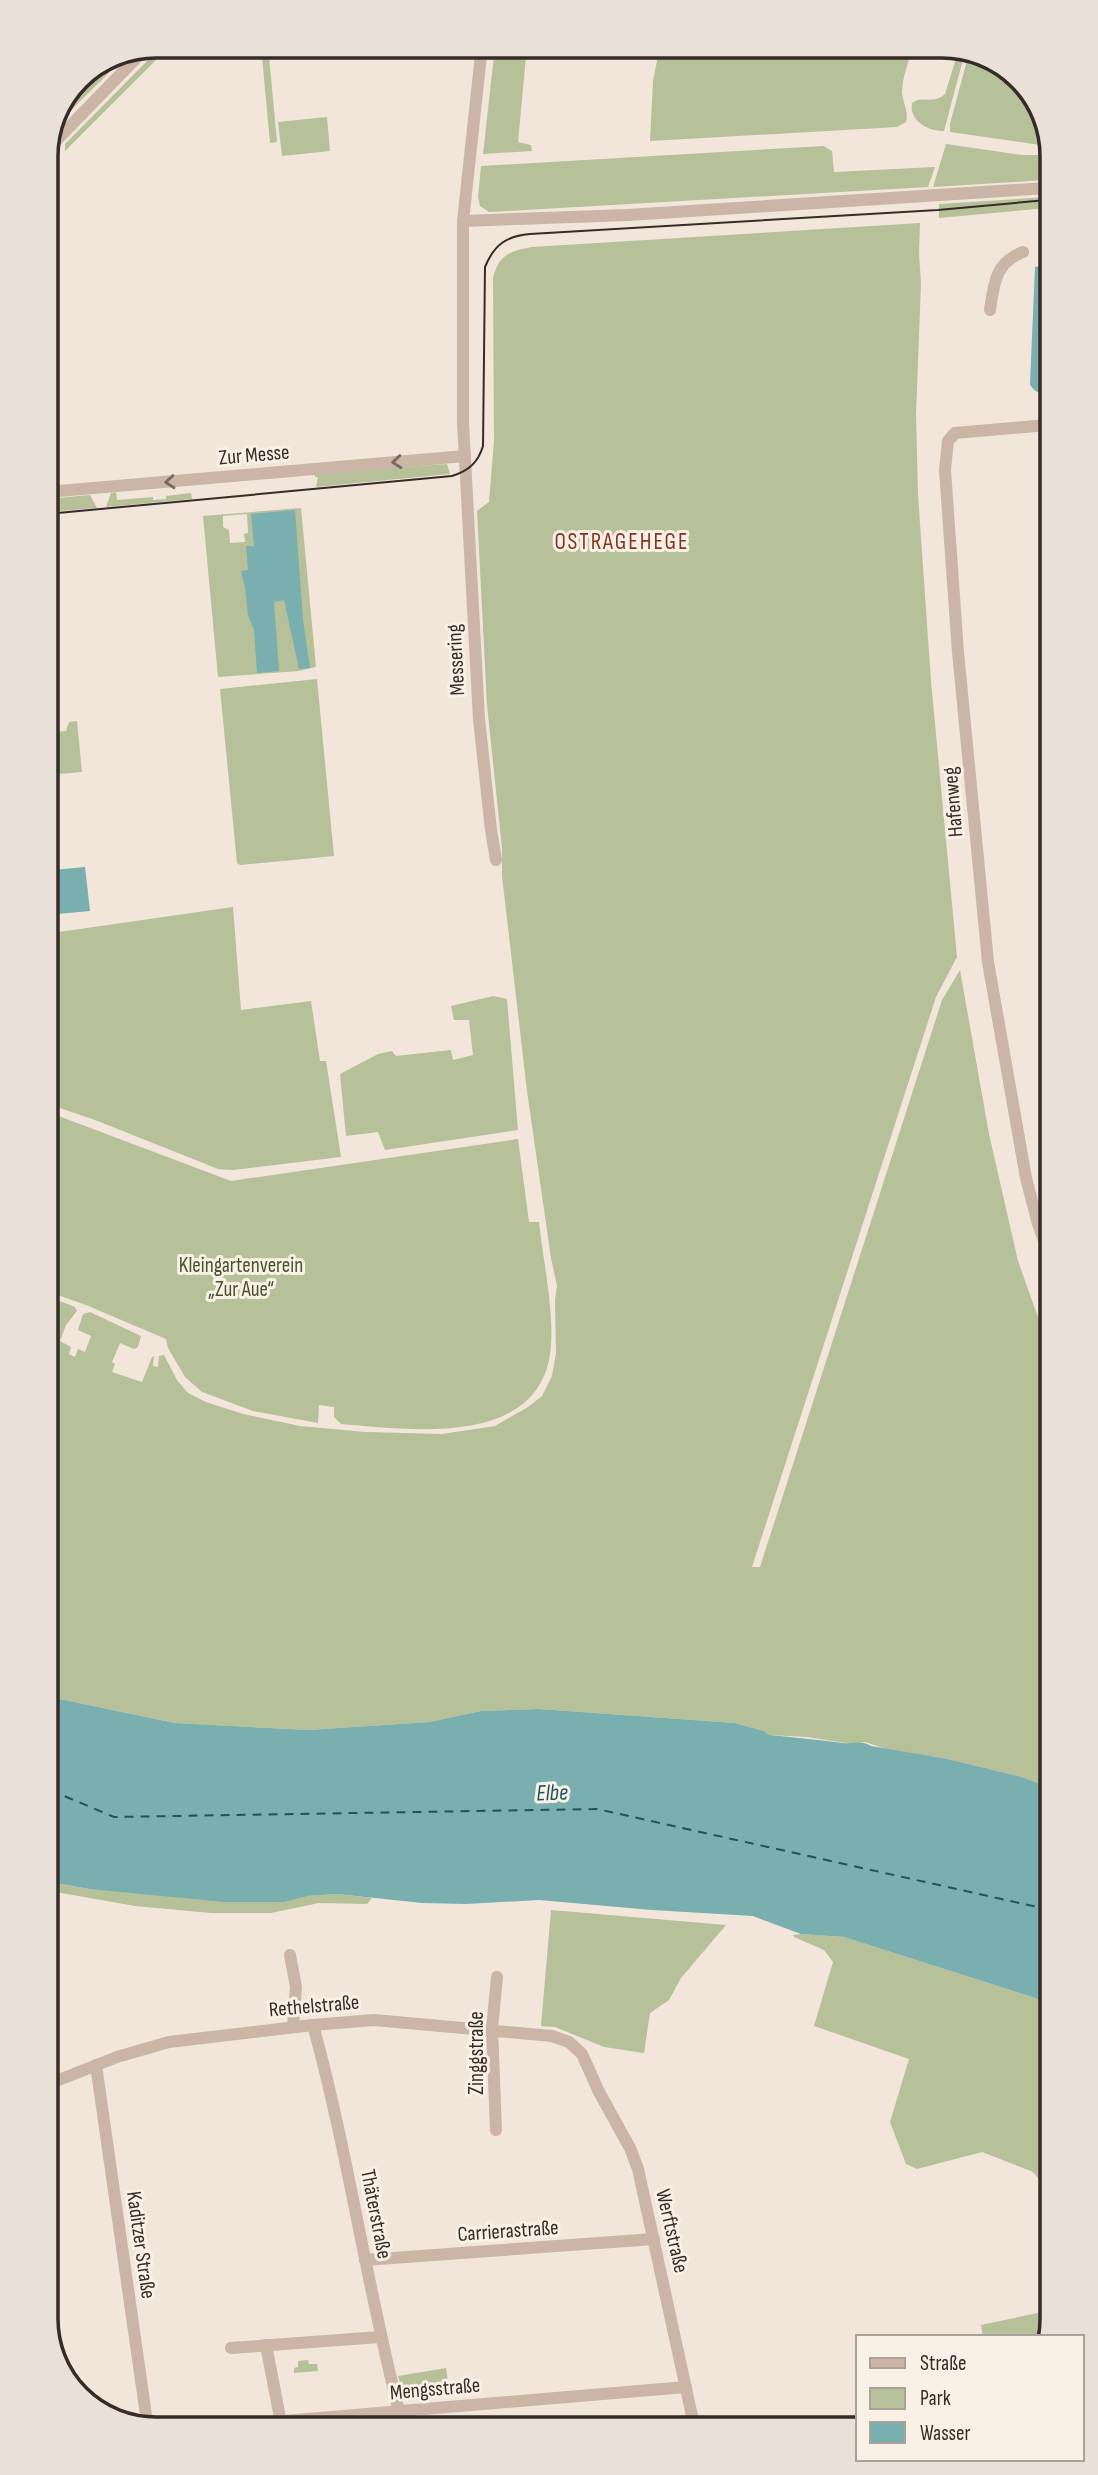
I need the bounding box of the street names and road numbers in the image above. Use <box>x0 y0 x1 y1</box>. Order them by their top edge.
street label: Zur Messe <box>218 439 290 471</box>
street label: Messering <box>442 624 470 696</box>
street label: Hafenweg <box>937 766 969 838</box>
street label: Rethelstraße <box>268 1990 360 2022</box>
street label: Zinggstraße <box>464 2011 489 2095</box>
street label: Thäterstraße <box>355 2167 397 2261</box>
street label: Werftstraße <box>650 2187 694 2275</box>
street label: Kaditzer Straße <box>121 2190 161 2300</box>
street label: Carrierastraße <box>457 2215 559 2247</box>
street label: Mengsstraße <box>389 2373 481 2405</box>

